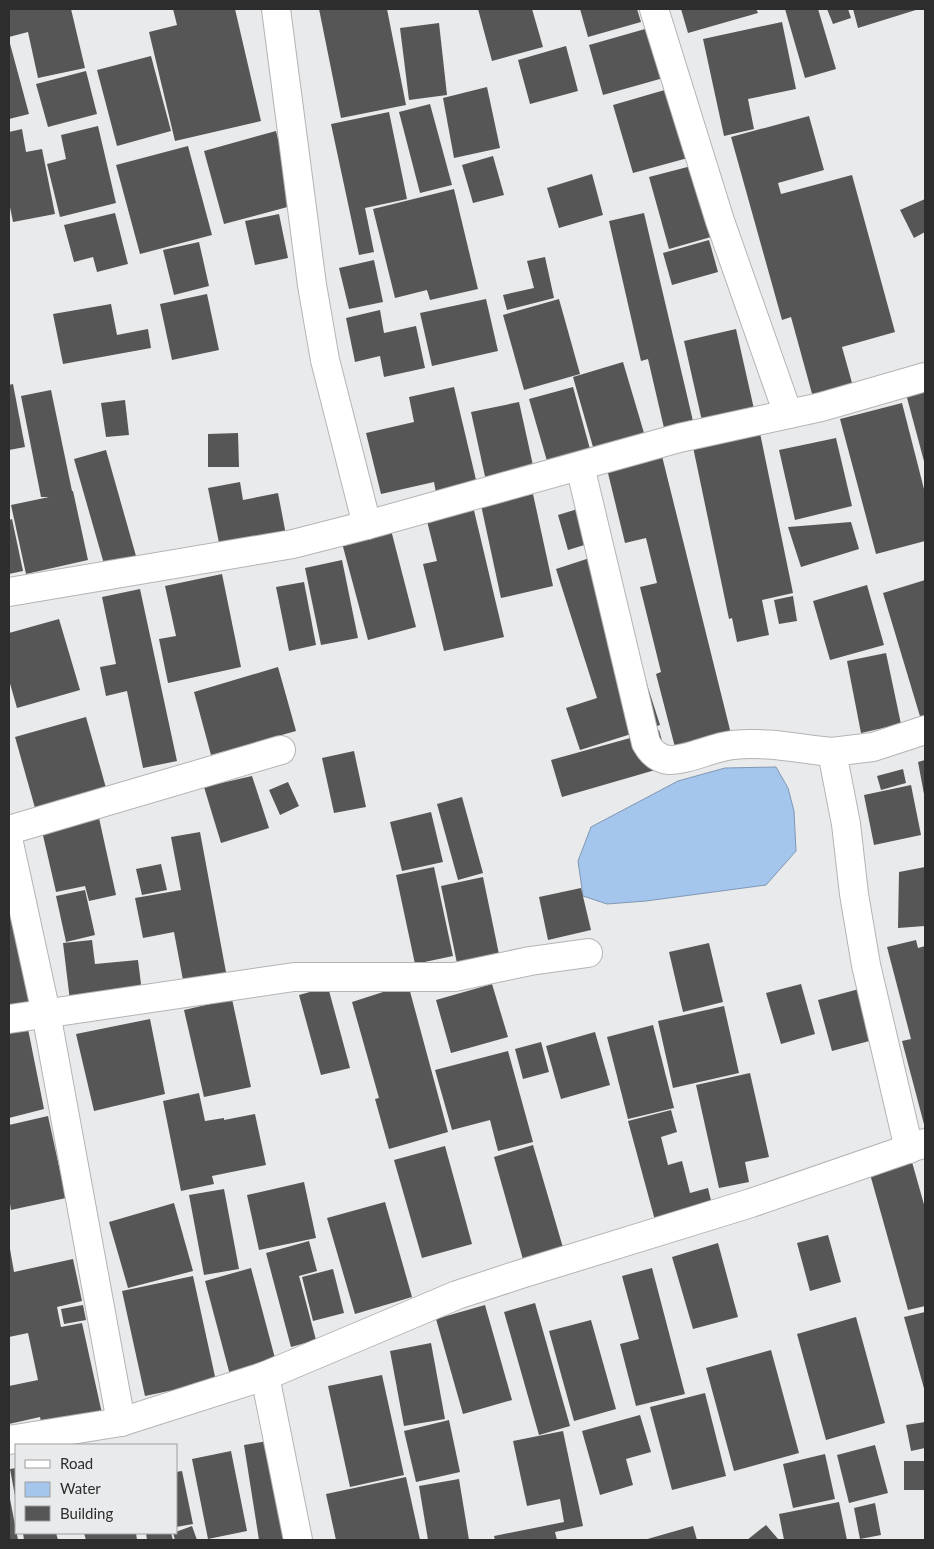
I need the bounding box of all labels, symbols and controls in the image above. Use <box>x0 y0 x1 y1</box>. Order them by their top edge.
legend <box>15 1444 178 1534</box>
text: Road <box>60 1454 93 1472</box>
text: Water <box>60 1479 101 1497</box>
text: Building <box>60 1504 113 1522</box>

